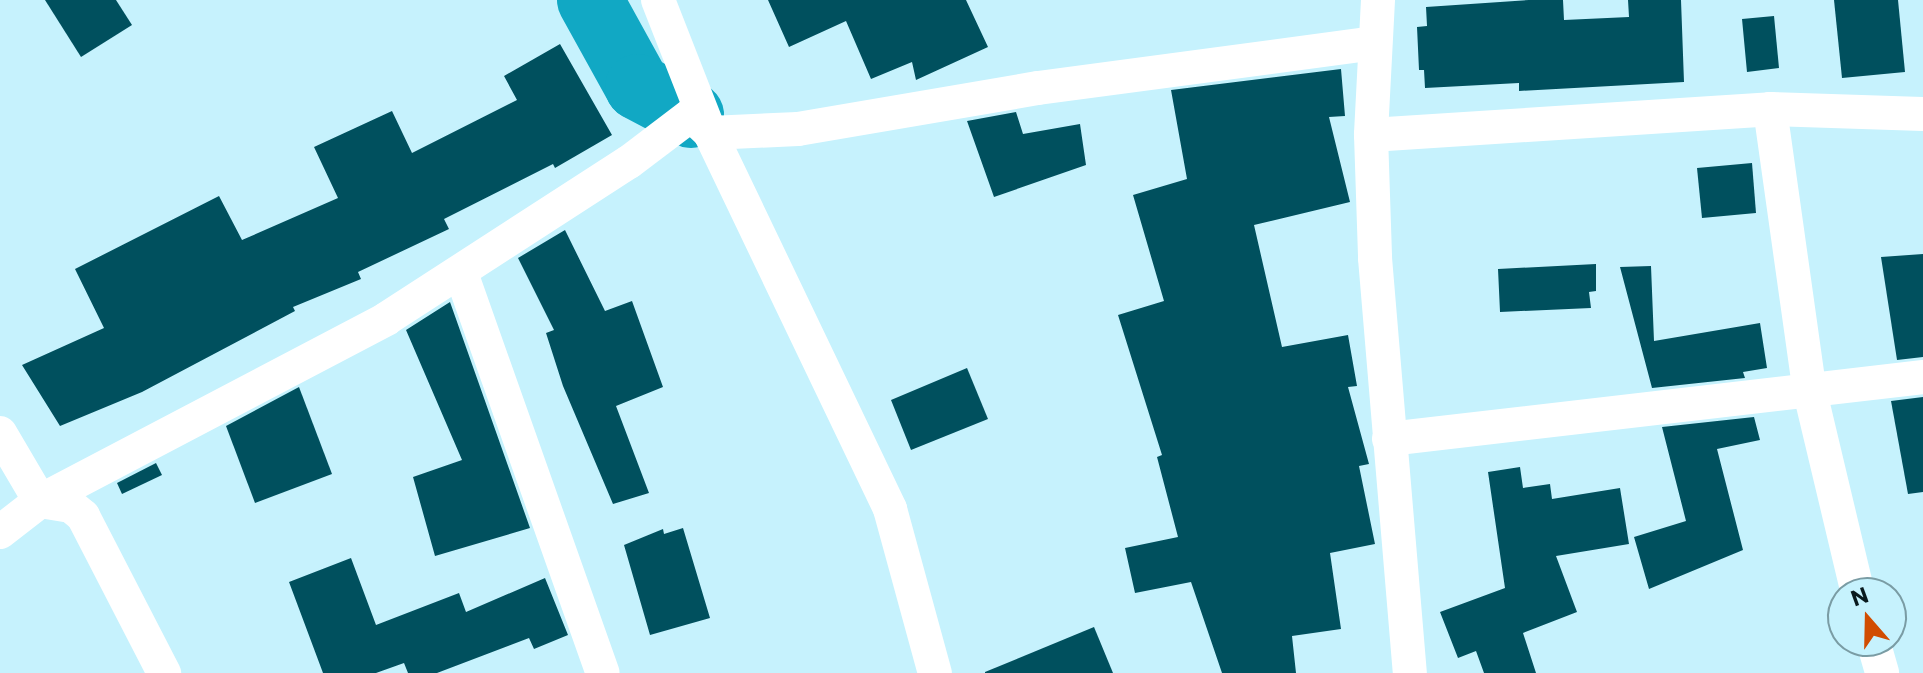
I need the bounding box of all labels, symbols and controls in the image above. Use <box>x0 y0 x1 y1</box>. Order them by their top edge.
north arrow <box>1827 577 1907 657</box>
text: N <box>1847 580 1872 611</box>

